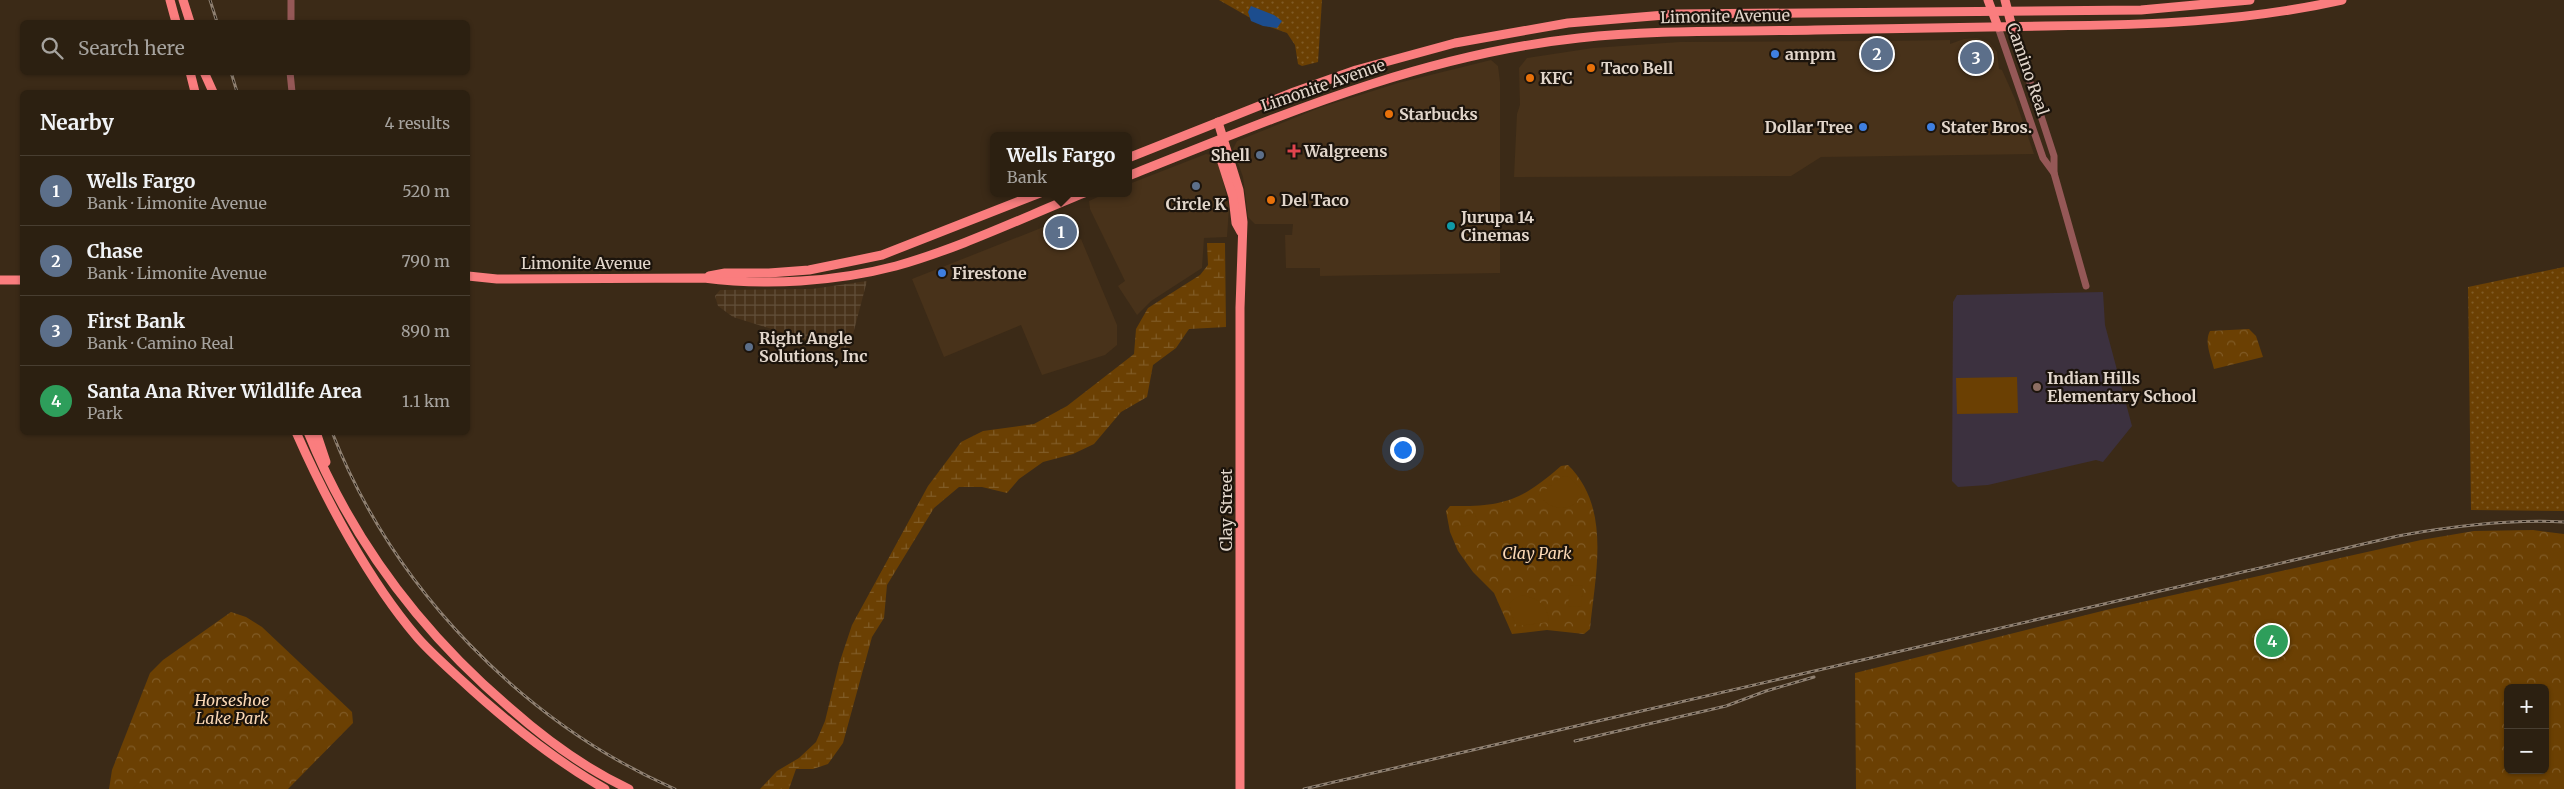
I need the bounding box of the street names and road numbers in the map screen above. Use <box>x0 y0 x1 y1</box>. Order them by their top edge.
street label: Limonite Avenue <box>1660 5 1790 27</box>
street label: Camino Real <box>2003 20 2053 118</box>
street label: Limonite Avenue <box>1258 54 1388 116</box>
street label: Limonite Avenue <box>521 253 651 273</box>
street label: Clay Street <box>1216 468 1236 551</box>

